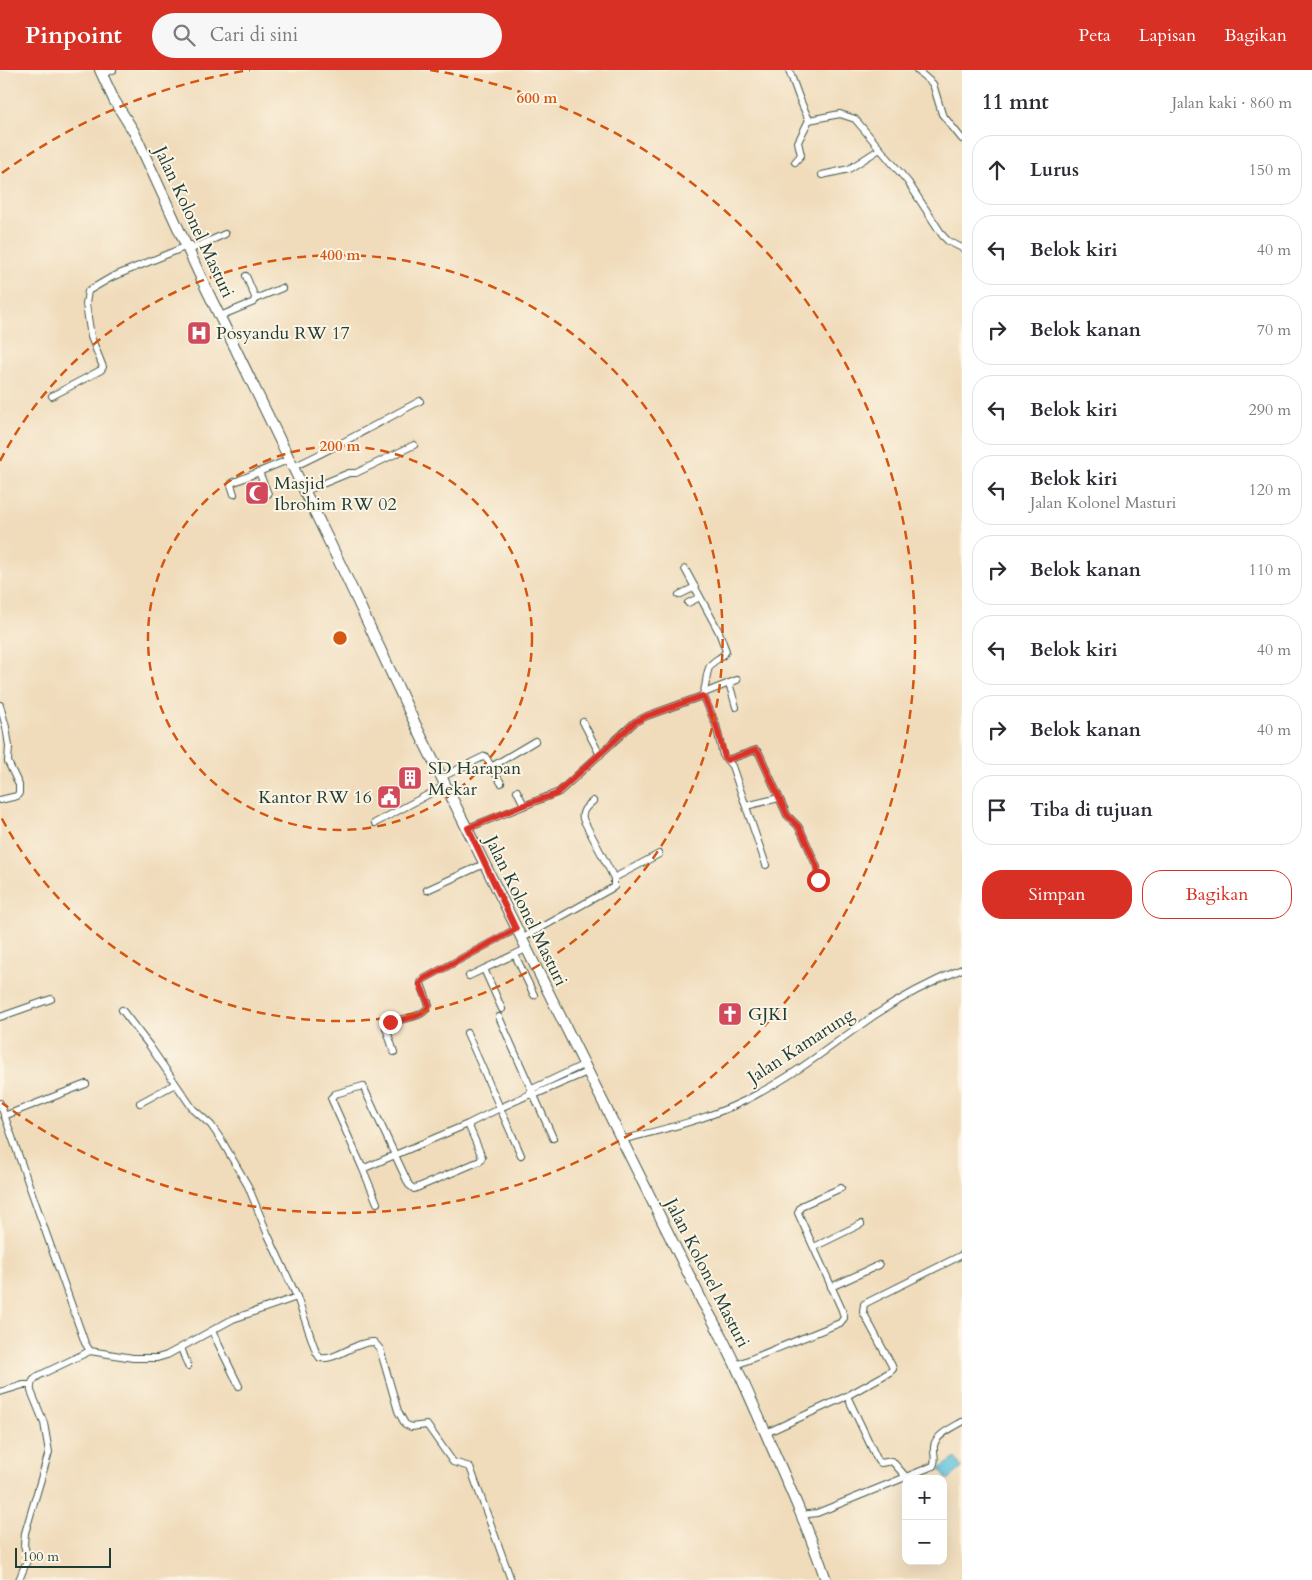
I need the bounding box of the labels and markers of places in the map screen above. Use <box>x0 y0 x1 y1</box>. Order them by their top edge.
hospital icon: Posyandu RW 17 <box>186 320 212 346</box>
place label: Posyandu RW 17 <box>216 321 350 346</box>
place label: Masjid Ibrohim RW 02 <box>274 471 397 517</box>
mosque icon: Masjid Ibrohim RW 02 <box>244 480 270 506</box>
centre of rings <box>331 629 349 647</box>
place label: SD Harapan Mekar <box>428 756 522 802</box>
building icon: SD Harapan Mekar <box>397 765 423 791</box>
public building icon: Kantor RW 16 <box>376 784 402 810</box>
place label: Kantor RW 16 <box>258 785 372 810</box>
church icon: GJKI <box>717 1001 743 1027</box>
place label: GJKI <box>748 1002 788 1027</box>

